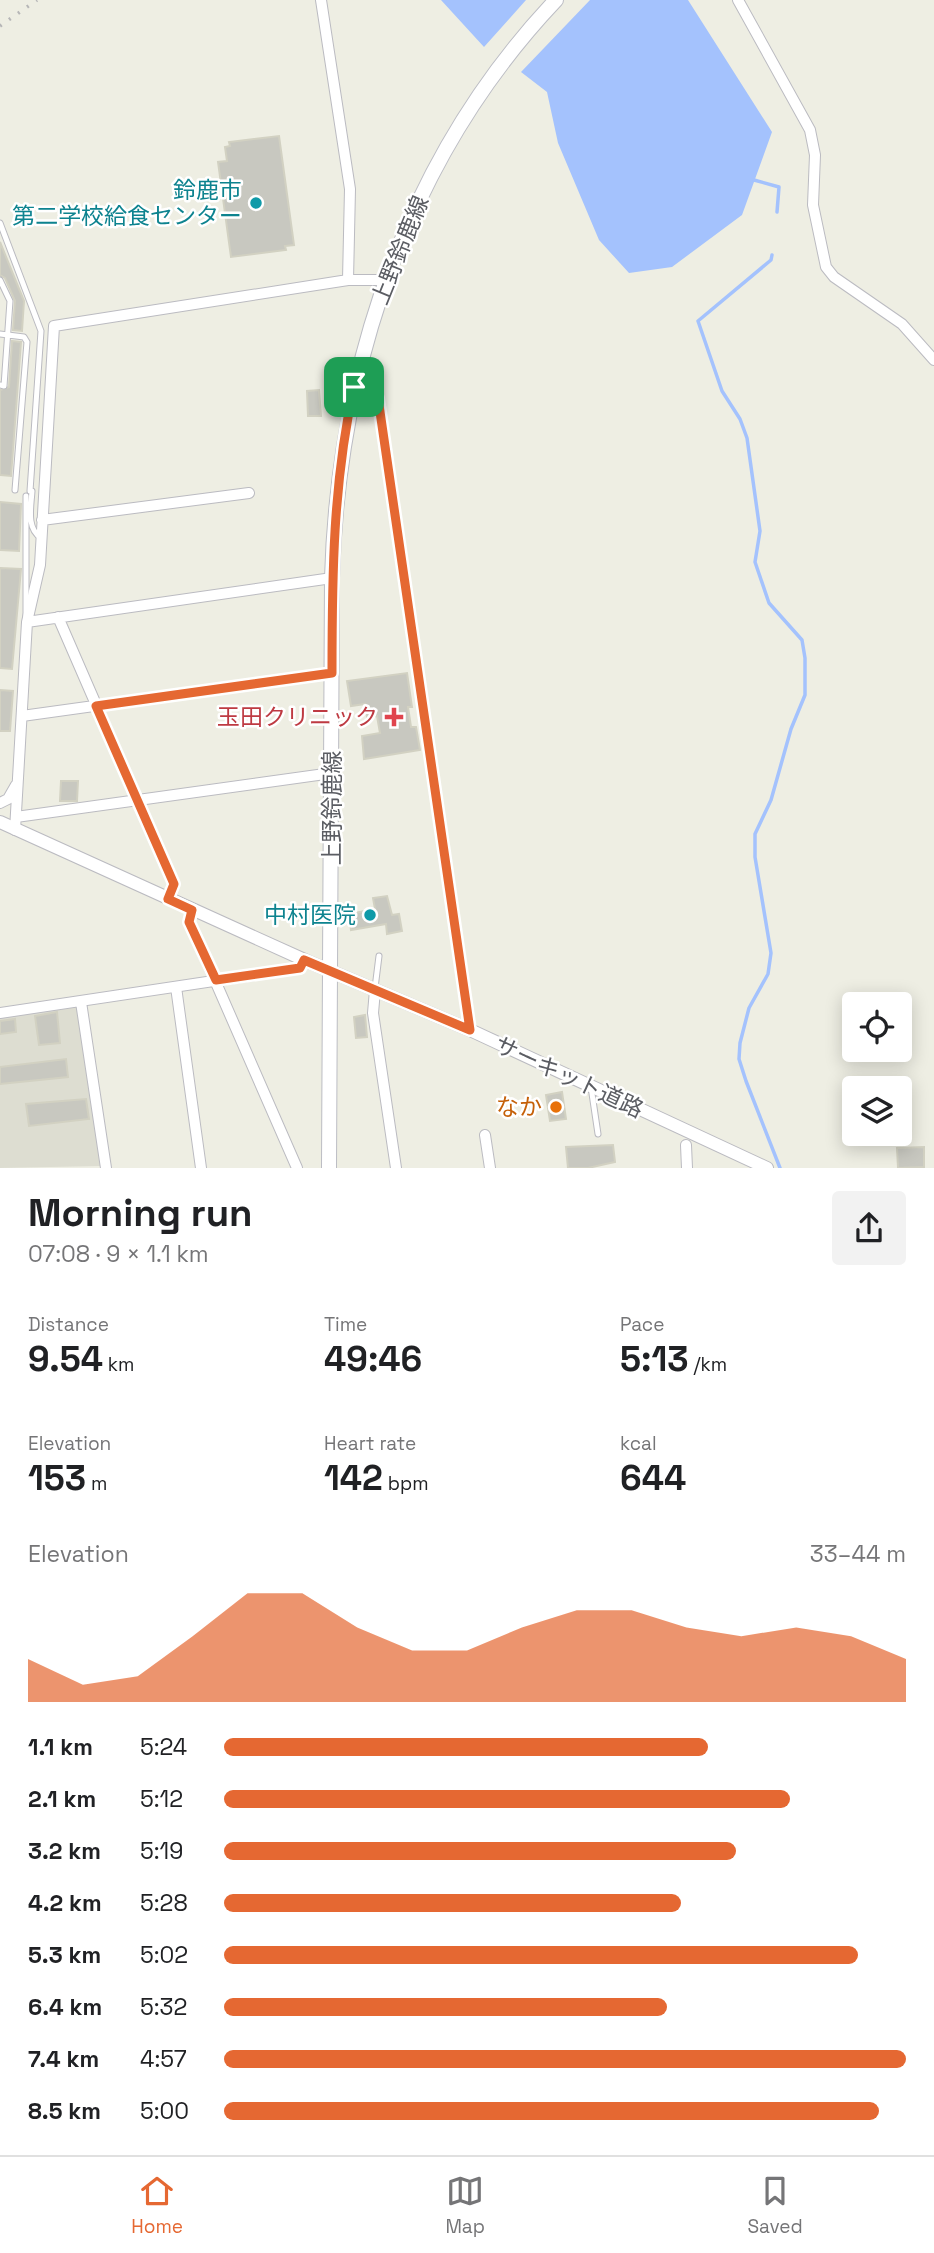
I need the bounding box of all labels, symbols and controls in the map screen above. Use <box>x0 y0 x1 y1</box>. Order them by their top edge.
place label: 鈴鹿市 第二学校給食センター <box>12 175 242 231</box>
street label: 上野鈴鹿線 <box>365 191 435 309</box>
marker: 鈴鹿市 第二学校給食センター <box>248 195 264 211</box>
pin <box>324 357 384 417</box>
icon: arrive <box>335 368 373 406</box>
place label: 玉田クリニック <box>217 702 378 732</box>
marker: 玉田クリニック <box>384 707 404 727</box>
street label: 上野鈴鹿線 <box>317 751 347 866</box>
place label: 中村医院 <box>264 900 356 930</box>
marker: 中村医院 <box>362 907 378 923</box>
map controls <box>842 992 912 1146</box>
button: locate <box>842 992 912 1062</box>
street label: サーキット道路 <box>490 1029 648 1125</box>
button: layers <box>842 1076 912 1146</box>
place label: なか <box>496 1092 542 1122</box>
marker: なか <box>548 1099 564 1115</box>
text: Morning run <box>28 1189 253 1237</box>
button: share <box>832 1191 906 1265</box>
text: 07:08 · 9 × 1.1 km <box>28 1239 209 1269</box>
text: Distance <box>28 1312 109 1337</box>
text: Time <box>324 1312 367 1337</box>
text: Pace <box>620 1312 664 1337</box>
text: 9.54 <box>28 1337 103 1381</box>
text: 49:46 <box>324 1337 422 1381</box>
text: 5:13 <box>620 1337 689 1381</box>
text: km <box>103 1352 134 1377</box>
text: /km <box>689 1352 727 1377</box>
text: Elevation <box>28 1431 111 1456</box>
text: Heart rate <box>324 1431 416 1456</box>
text: kcal <box>620 1431 657 1456</box>
text: 153 <box>28 1456 86 1500</box>
text: 142 <box>324 1456 383 1500</box>
text: 644 <box>620 1456 686 1500</box>
text: m <box>86 1471 107 1496</box>
text: bpm <box>383 1471 429 1496</box>
text: Elevation <box>28 1539 129 1569</box>
text: 33–44 m <box>810 1539 906 1569</box>
text: 1.1 km <box>28 1732 93 1762</box>
text: 5:24 <box>140 1732 187 1762</box>
text: 2.1 km <box>28 1784 96 1814</box>
text: 5:12 <box>140 1784 183 1814</box>
text: 3.2 km <box>28 1836 101 1866</box>
text: 5:19 <box>140 1836 183 1866</box>
text: 4.2 km <box>28 1888 102 1918</box>
text: 5:28 <box>140 1888 188 1918</box>
text: 5.3 km <box>28 1940 101 1970</box>
text: 5:02 <box>140 1940 188 1970</box>
text: 6.4 km <box>28 1992 102 2022</box>
text: 5:32 <box>140 1992 187 2022</box>
text: 7.4 km <box>28 2044 99 2074</box>
text: 4:57 <box>140 2044 187 2074</box>
text: 8.5 km <box>28 2096 101 2126</box>
text: 5:00 <box>140 2096 189 2126</box>
tab: Home <box>131 2172 183 2239</box>
tab: Map <box>445 2172 485 2239</box>
tab: Saved <box>747 2172 803 2239</box>

